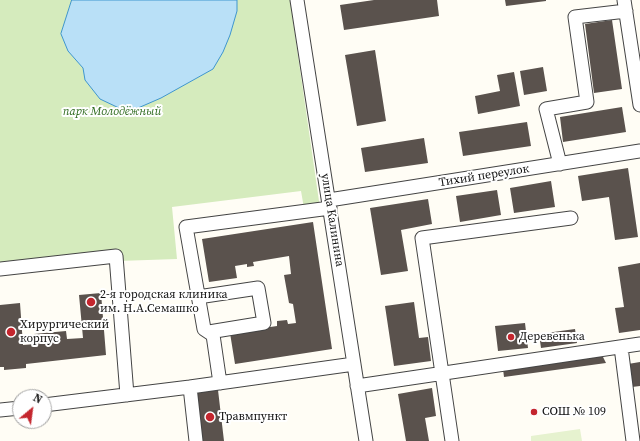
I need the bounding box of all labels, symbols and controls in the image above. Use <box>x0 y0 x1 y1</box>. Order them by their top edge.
park label: парк Молодёжный <box>63 105 161 119</box>
street label: Тихий переулок <box>438 162 530 190</box>
street label: улица Калинина <box>318 172 346 268</box>
place label: 2-я городская клиника им. Н.А.Семашко <box>100 288 228 316</box>
marker: 2-я городская клиника им. Н.А.Семашко <box>85 296 97 308</box>
place label: Хирургический корпус <box>20 318 109 346</box>
marker: Хирургический корпус <box>5 326 17 338</box>
place label: Деревенька <box>519 330 585 344</box>
marker: Деревенька <box>506 332 516 342</box>
north arrow <box>12 389 52 429</box>
text: N <box>30 390 45 407</box>
place label: СОШ № 109 <box>542 405 606 419</box>
marker: СОШ № 109 <box>529 407 539 417</box>
place label: Травмпункт <box>219 410 287 424</box>
marker: Травмпункт <box>204 411 216 423</box>

